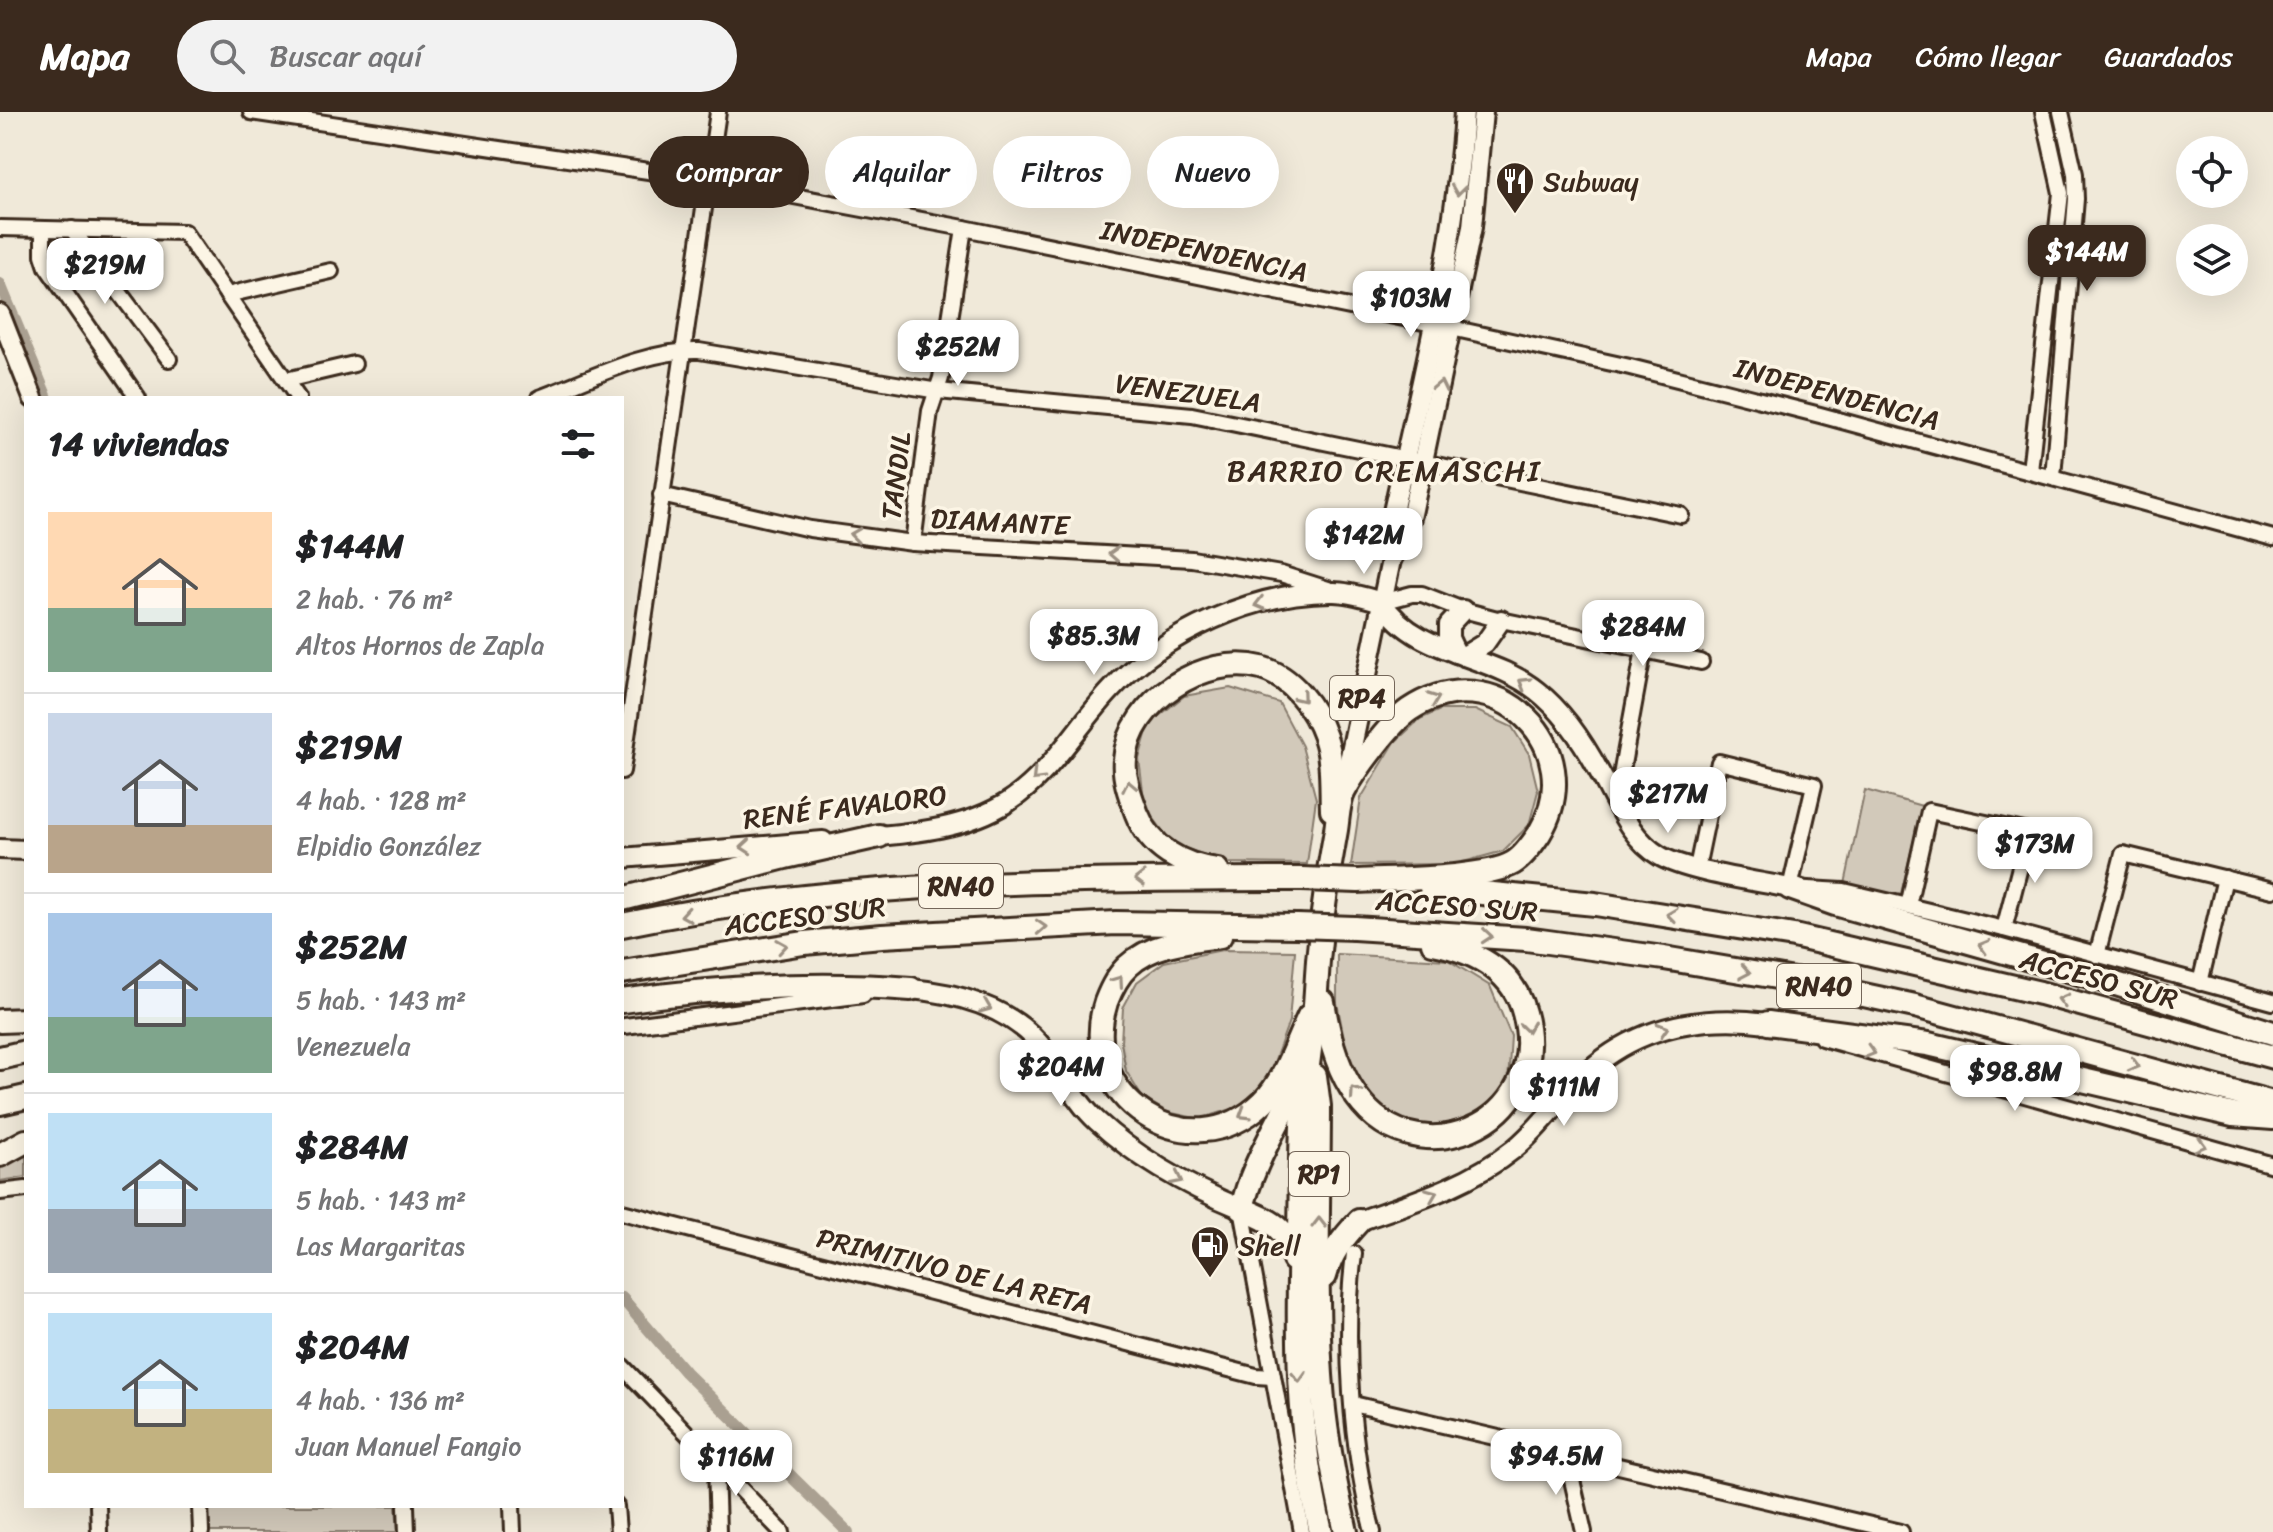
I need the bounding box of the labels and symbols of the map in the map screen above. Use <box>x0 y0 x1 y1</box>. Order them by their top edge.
place label: Subway <box>1543 157 1639 206</box>
restaurant icon: Subway <box>1494 160 1536 215</box>
one-way arrow <box>1449 184 1466 197</box>
street label: INDEPENDENCIA <box>1095 205 1312 297</box>
pin: $144M <box>2031 225 2143 293</box>
pin: $219M <box>49 238 161 306</box>
pin: $103M <box>1355 271 1467 339</box>
pin: $252M <box>902 320 1014 388</box>
street label: INDEPENDENCIA <box>1728 343 1945 445</box>
street label: VENEZUELA <box>1112 359 1264 427</box>
one-way arrow <box>1430 379 1447 393</box>
street label: TANDIL <box>866 429 926 523</box>
district label: BARRIO CREMASCHI <box>1227 444 1541 498</box>
street label: DIAMANTE <box>929 494 1072 550</box>
pin: $142M <box>1308 508 1420 576</box>
one-way arrow <box>848 527 862 544</box>
one-way arrow <box>1107 546 1120 563</box>
one-way arrow <box>1254 595 1268 612</box>
pin: $284M <box>1587 600 1699 668</box>
pin: $85.3M <box>1029 609 1159 677</box>
road number: RP4 <box>1330 676 1394 720</box>
one-way arrow <box>1518 677 1533 693</box>
one-way arrow <box>1291 688 1306 702</box>
one-way arrow <box>1426 692 1440 709</box>
one-way arrow <box>1032 767 1047 781</box>
pin: $217M <box>1612 767 1724 835</box>
street label: RENÉ FAVALORO <box>740 770 950 844</box>
one-way arrow <box>1121 780 1138 793</box>
pin: $173M <box>1979 817 2091 885</box>
one-way arrow <box>739 839 752 856</box>
road number: RN40 <box>919 864 1003 908</box>
one-way arrow <box>1133 870 1146 888</box>
street label: ACCESO SUR <box>1373 876 1540 936</box>
street label: ACCESO SUR <box>720 882 889 950</box>
one-way arrow <box>679 905 692 922</box>
one-way arrow <box>1665 907 1679 924</box>
one-way arrow <box>1035 919 1048 936</box>
one-way arrow <box>1481 927 1494 944</box>
street label: ACCESO SUR <box>2013 934 2184 1024</box>
one-way arrow <box>1977 938 1991 955</box>
one-way arrow <box>775 939 789 956</box>
one-way arrow <box>1738 962 1752 979</box>
road number: RN40 <box>1777 964 1861 1008</box>
one-way arrow <box>1108 975 1123 989</box>
one-way arrow <box>2056 992 2070 1009</box>
one-way arrow <box>978 998 992 1014</box>
one-way arrow <box>1518 1021 1535 1034</box>
one-way arrow <box>1655 1022 1669 1038</box>
pin: $204M <box>1005 1040 1117 1108</box>
one-way arrow <box>1862 1043 1876 1059</box>
pin: $98.8M <box>1950 1045 2080 1113</box>
one-way arrow <box>2126 1055 2140 1072</box>
pin: $111M <box>1508 1060 1620 1128</box>
one-way arrow <box>1350 1086 1365 1101</box>
one-way arrow <box>1238 1105 1253 1120</box>
one-way arrow <box>2194 1136 2208 1152</box>
road number: RP1 <box>1289 1152 1349 1196</box>
one-way arrow <box>1168 1169 1183 1185</box>
one-way arrow <box>1424 1188 1438 1204</box>
street label: PRIMITIVO DE LA RETA <box>811 1213 1097 1329</box>
one-way arrow <box>1310 1216 1328 1229</box>
place label: Shell <box>1238 1221 1302 1270</box>
fuel station icon: Shell <box>1189 1224 1231 1279</box>
one-way arrow <box>1290 1371 1307 1384</box>
pin: $94.5M <box>1491 1429 1621 1497</box>
pin: $116M <box>680 1430 792 1498</box>

